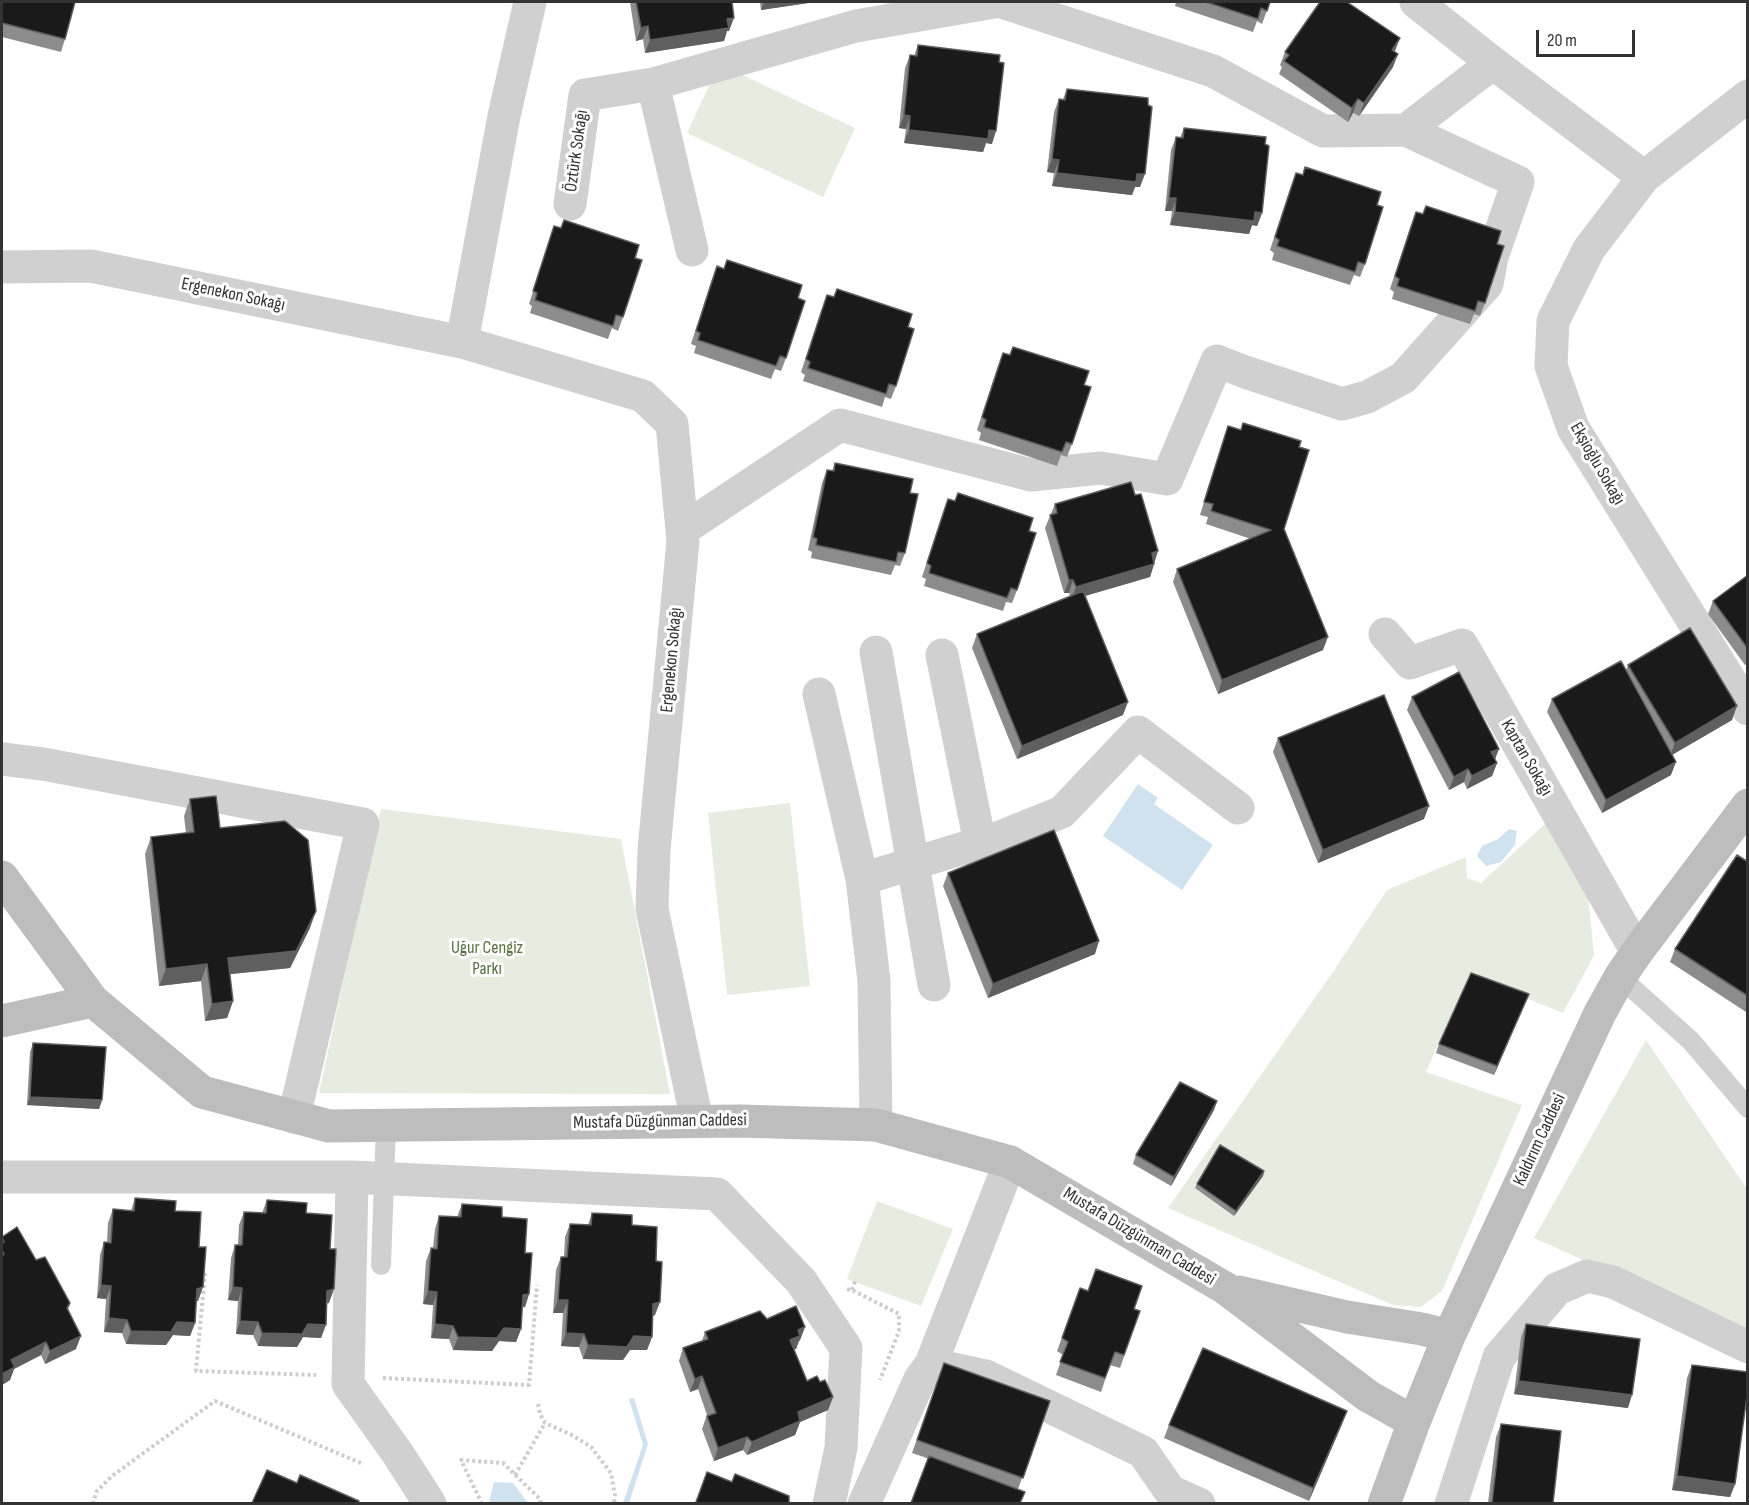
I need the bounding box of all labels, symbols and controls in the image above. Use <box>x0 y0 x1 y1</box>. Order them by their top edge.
scale bar <box>1539 18 1638 56</box>
text: 20 m <box>1547 30 1577 51</box>
street label: Öztürk Sokağı <box>561 109 593 193</box>
street label: Ergenekon Sokağı <box>179 273 287 317</box>
street label: Ekşioğlu Sokağı <box>1565 419 1629 509</box>
street label: Ergenekon Sokağı <box>657 607 687 713</box>
street label: Kaptan Sokağı <box>1495 716 1557 800</box>
park label: Uğur Cengiz Parkı <box>451 937 523 980</box>
street label: Kaldırım Caddesi <box>1509 1090 1571 1190</box>
street label: Mustafa Düzgünman Caddesi <box>573 1110 747 1134</box>
street label: Mustafa Düzgünman Caddesi <box>1059 1183 1219 1291</box>

